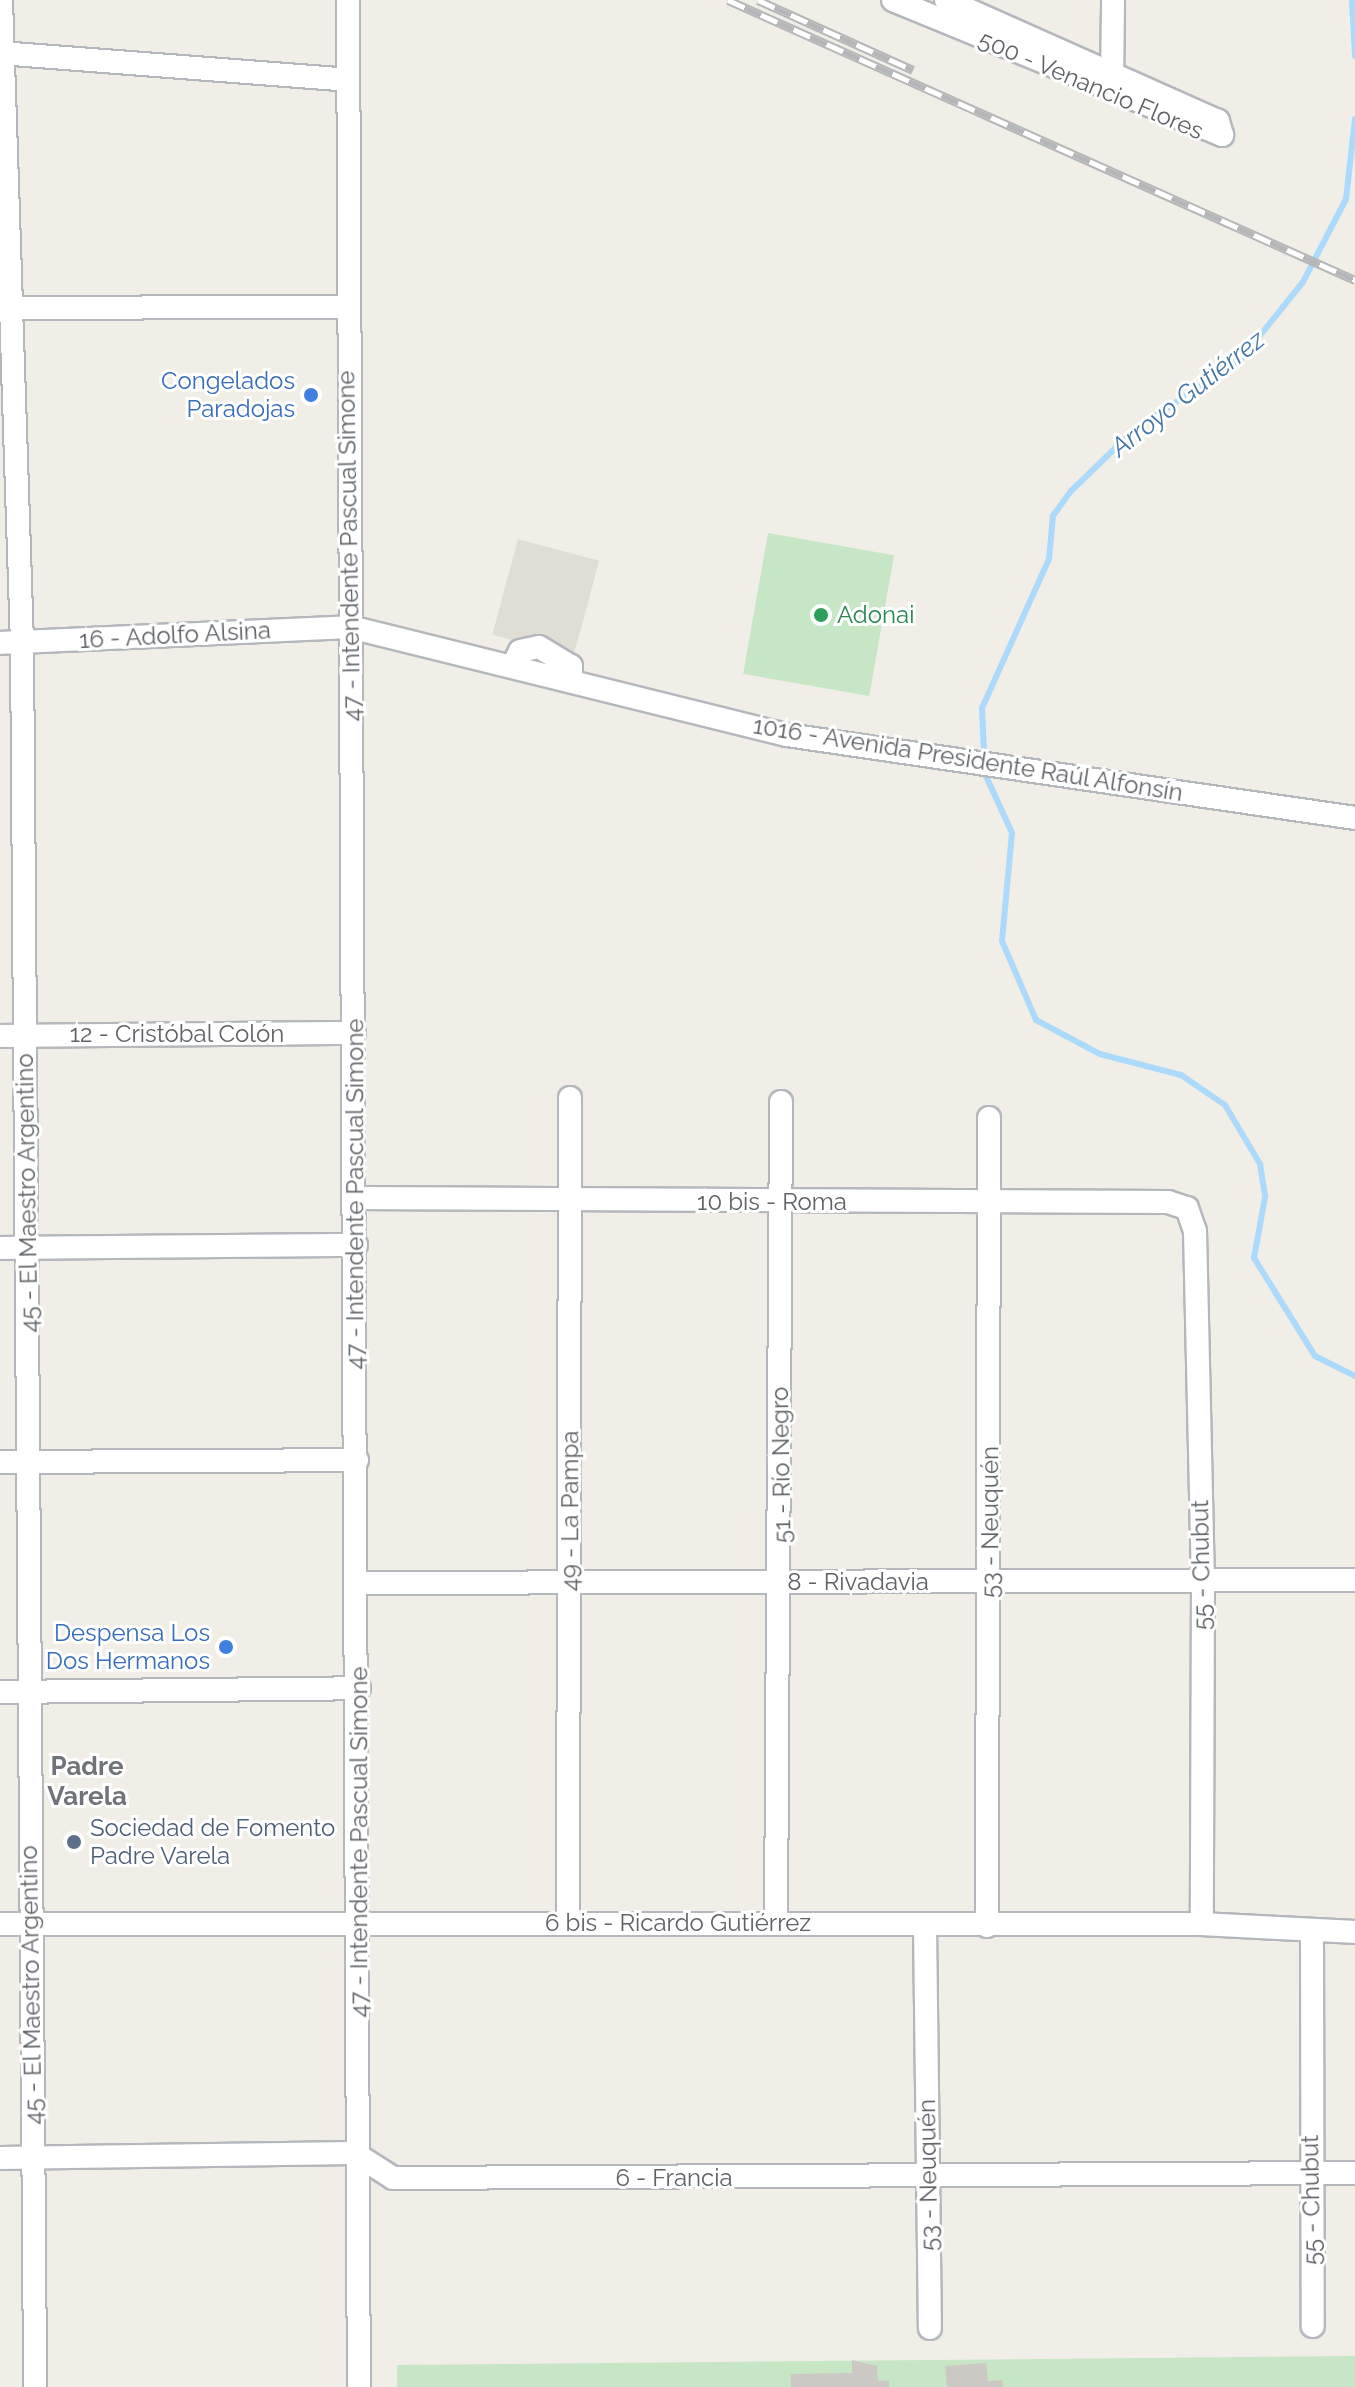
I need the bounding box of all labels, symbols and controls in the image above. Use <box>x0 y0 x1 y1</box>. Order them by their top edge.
street label: 500 - Venancio Flores <box>974 24 1208 146</box>
water label: Arroyo Gutiérrez <box>1105 324 1271 464</box>
place label: Congelados Paradojas <box>161 367 295 423</box>
street label: 47 - Intendente Pascual Simone <box>332 370 366 722</box>
marker: Congelados Paradojas <box>302 386 320 404</box>
place label: Adonai <box>837 601 914 629</box>
marker: Adonai <box>812 606 830 624</box>
street label: 16 - Adolfo Alsina <box>78 616 272 654</box>
street label: 1016 - Avenida Presidente Raúl Alfonsín <box>750 711 1186 807</box>
street label: 47 - Intendente Pascual Simone <box>341 1018 369 1370</box>
street label: 12 - Cristóbal Colón <box>69 1020 285 1048</box>
street label: 45 - El Maestro Argentino <box>10 1052 44 1334</box>
street label: 10 bis - Roma <box>697 1188 847 1216</box>
street label: 51 - Río Negro <box>765 1387 797 1543</box>
street label: 49 - La Pampa <box>556 1431 584 1591</box>
street label: 53 - Neuquén <box>976 1446 1004 1598</box>
street label: 55 - Chubut <box>1185 1500 1217 1630</box>
street label: 8 - Rivadavia <box>787 1568 929 1596</box>
place label: Despensa Los Dos Hermanos <box>46 1619 210 1675</box>
marker: Despensa Los Dos Hermanos <box>217 1638 235 1656</box>
street label: 47 - Intendente Pascual Simone <box>345 1666 373 2018</box>
district label: Padre Varela <box>47 1751 127 1812</box>
place label: Sociedad de Fomento Padre Varela <box>90 1814 335 1870</box>
marker: Sociedad de Fomento Padre Varela <box>65 1833 83 1851</box>
street label: 45 - El Maestro Argentino <box>14 1844 48 2126</box>
street label: 6 bis - Ricardo Gutiérrez <box>545 1909 811 1937</box>
street label: 53 - Neuquén <box>912 2099 944 2251</box>
street label: 55 - Chubut <box>1295 2135 1327 2265</box>
street label: 6 - Francia <box>616 2164 732 2192</box>

